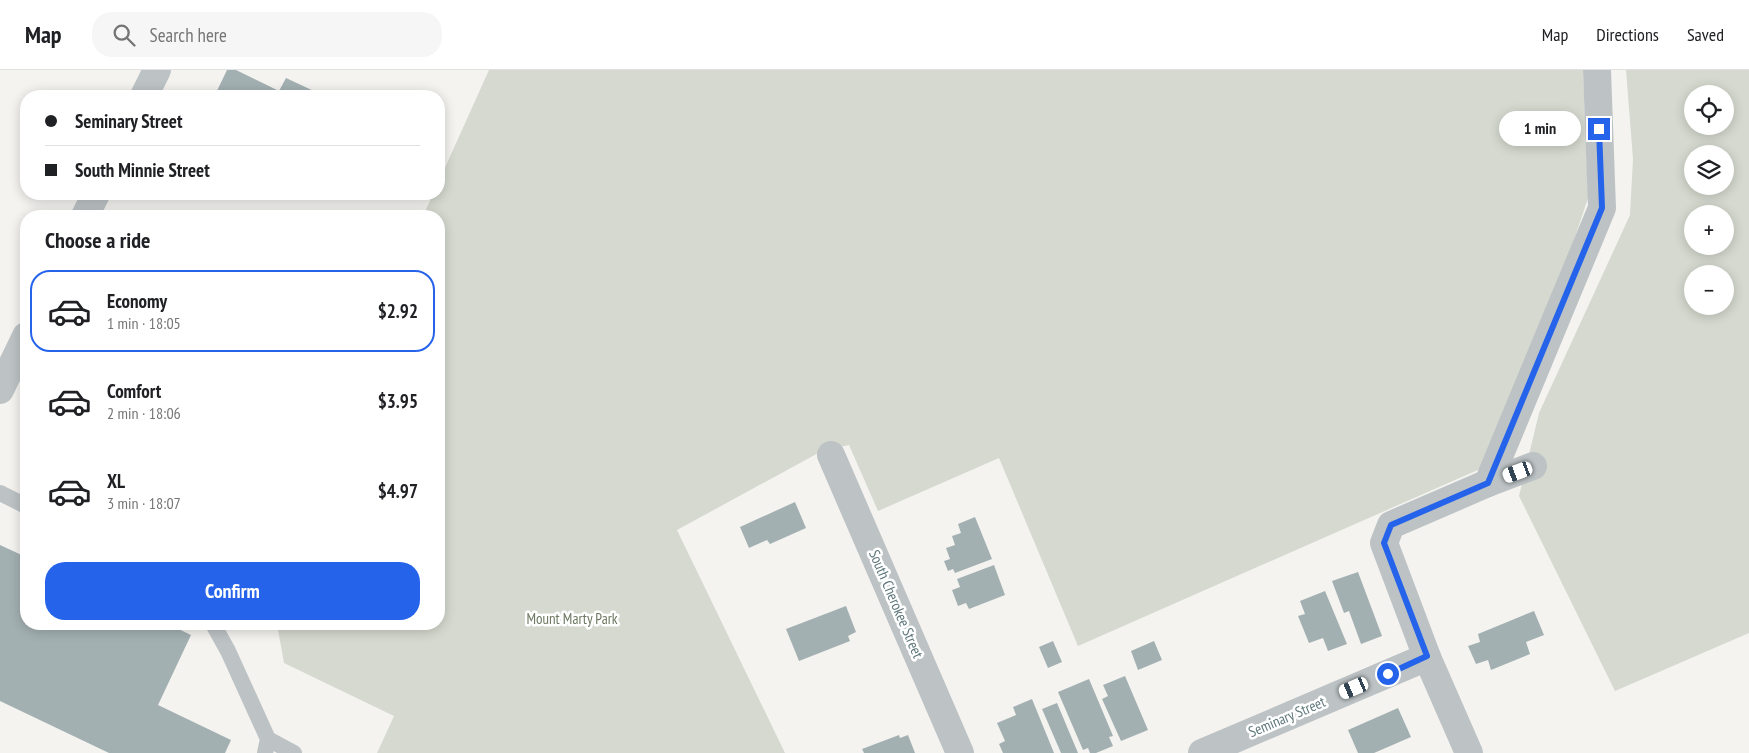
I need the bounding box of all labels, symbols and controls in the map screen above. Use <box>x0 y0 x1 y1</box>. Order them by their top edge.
search box <box>92 12 442 57</box>
text: Map <box>25 19 62 50</box>
icon: search <box>110 21 138 49</box>
text: Search here <box>150 23 227 47</box>
text: Map <box>1542 23 1568 46</box>
text: Directions <box>1596 23 1659 46</box>
text: Saved <box>1687 23 1724 46</box>
map controls <box>1684 85 1734 315</box>
button: locate <box>1684 85 1734 135</box>
text: Seminary Street <box>75 109 182 133</box>
callout: 1 min <box>1499 112 1582 146</box>
text: 1 min <box>1524 118 1556 138</box>
route end <box>1588 118 1610 140</box>
button: layers <box>1684 145 1734 195</box>
text: South Minnie Street <box>75 158 210 182</box>
button: + <box>1684 205 1734 255</box>
text: Choose a ride <box>45 226 150 254</box>
button: − <box>1684 265 1734 315</box>
icon: car <box>47 289 92 334</box>
text: Economy <box>107 289 167 313</box>
text: $2.92 <box>378 299 418 323</box>
text: 1 min · 18:05 <box>107 313 181 333</box>
icon: car <box>47 379 92 424</box>
text: Comfort <box>107 379 161 403</box>
text: $3.95 <box>378 389 418 413</box>
text: 2 min · 18:06 <box>107 403 181 423</box>
car <box>1501 460 1534 484</box>
icon: car <box>47 469 92 514</box>
text: XL <box>107 469 125 493</box>
text: $4.97 <box>378 479 418 503</box>
text: 3 min · 18:07 <box>107 493 181 513</box>
street label: South Cherokee Street <box>865 547 928 661</box>
button: Confirm <box>45 562 420 620</box>
park label: Mount Marty Park <box>526 609 618 628</box>
route start <box>1377 663 1399 685</box>
car <box>1337 675 1370 701</box>
street label: Seminary Street <box>1245 692 1328 741</box>

